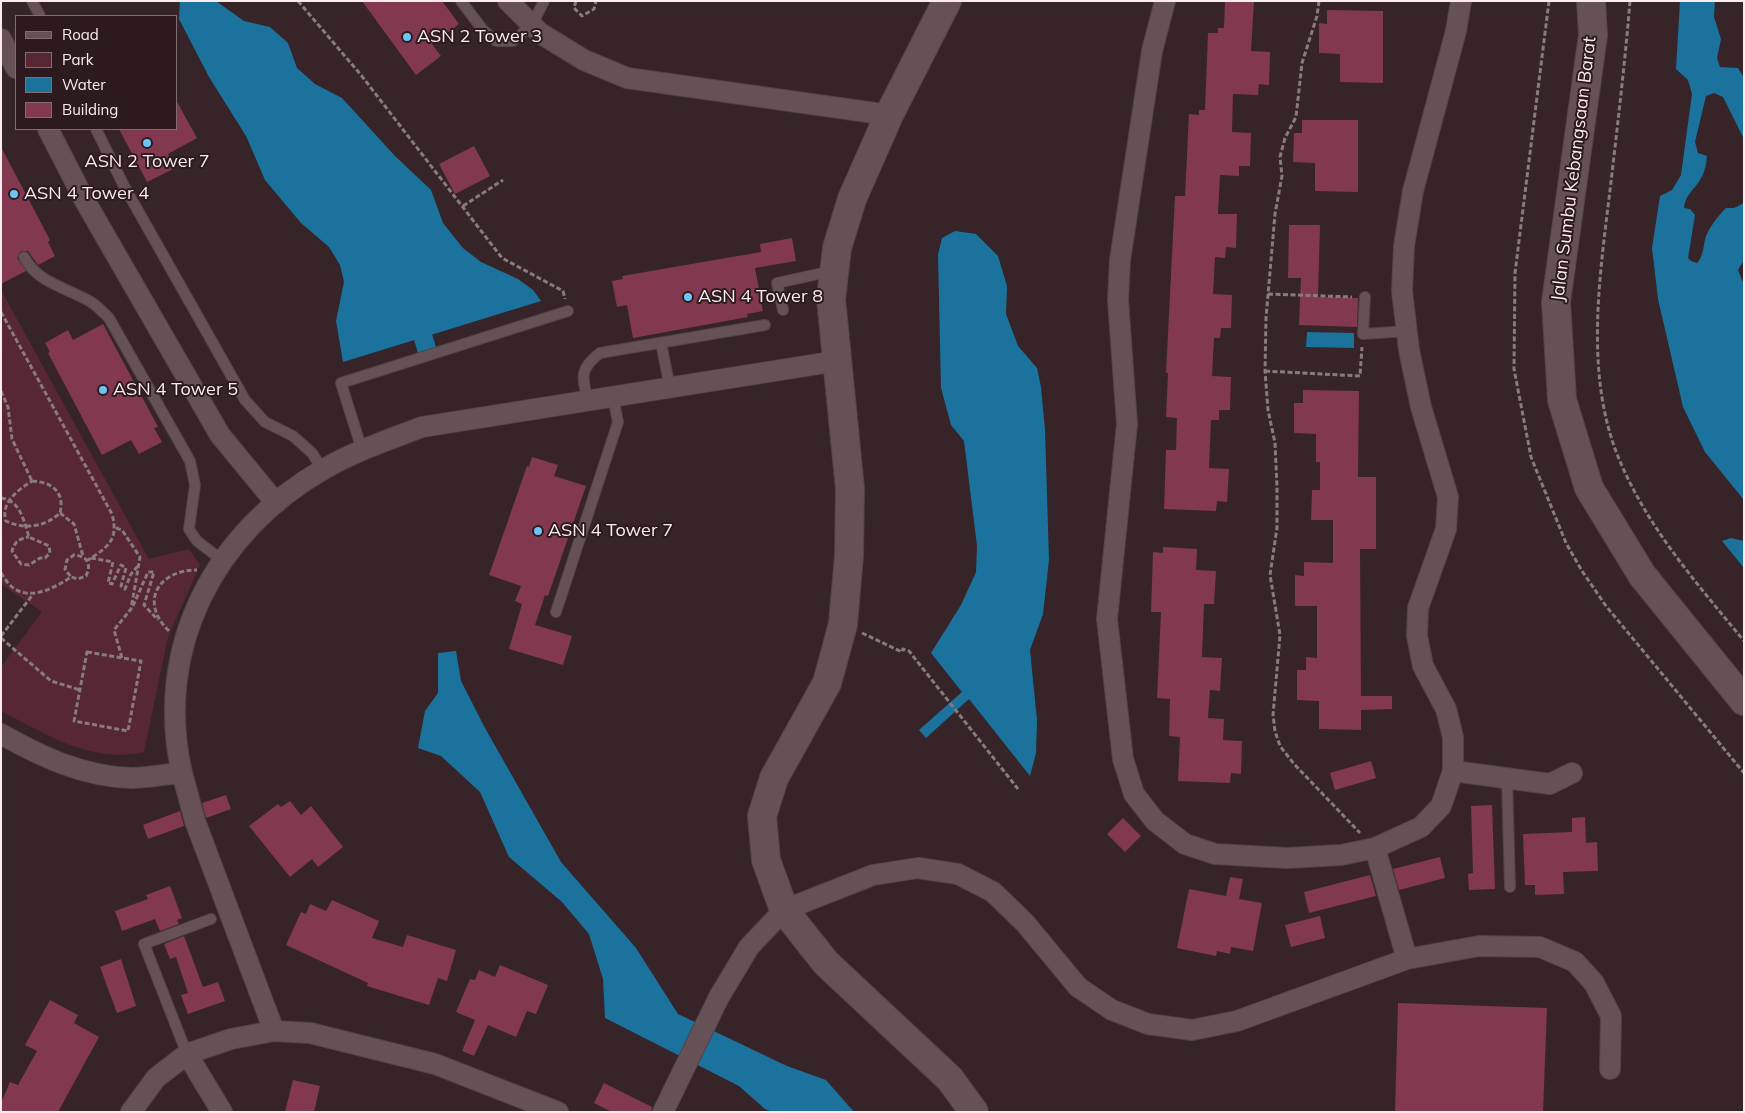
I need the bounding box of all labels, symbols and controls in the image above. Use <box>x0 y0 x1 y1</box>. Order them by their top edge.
legend <box>15 15 178 130</box>
text: Road <box>62 25 99 44</box>
place label: ASN 2 Tower 3 <box>417 26 542 48</box>
marker: ASN 2 Tower 3 <box>401 31 413 43</box>
street label: Jalan Sumbu Kebangsaan Barat <box>1547 35 1601 303</box>
text: Park <box>62 50 94 69</box>
text: Water <box>62 75 106 94</box>
text: Building <box>62 100 118 119</box>
marker: ASN 2 Tower 7 <box>141 137 153 149</box>
place label: ASN 2 Tower 7 <box>85 151 209 173</box>
place label: ASN 4 Tower 4 <box>24 183 149 205</box>
marker: ASN 4 Tower 4 <box>8 188 20 200</box>
place label: ASN 4 Tower 8 <box>698 286 823 308</box>
marker: ASN 4 Tower 8 <box>682 291 694 303</box>
place label: ASN 4 Tower 5 <box>113 379 238 401</box>
marker: ASN 4 Tower 5 <box>97 384 109 396</box>
place label: ASN 4 Tower 7 <box>548 520 673 542</box>
marker: ASN 4 Tower 7 <box>532 525 544 537</box>

